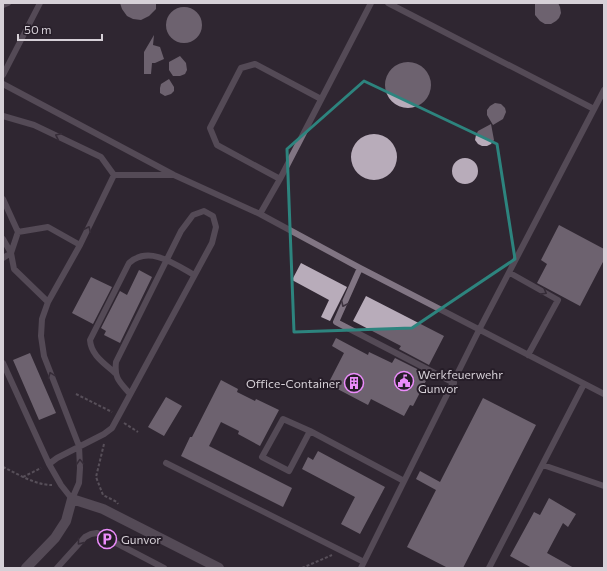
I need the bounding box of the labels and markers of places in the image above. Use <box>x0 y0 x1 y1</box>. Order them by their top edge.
place label: Werkfeuerwehr Gunvor <box>418 367 503 395</box>
public building icon: Werkfeuerwehr Gunvor <box>393 370 415 392</box>
building icon: Office-Container <box>343 372 365 394</box>
place label: Office-Container <box>246 376 340 390</box>
parking icon: Gunvor <box>96 528 118 550</box>
place label: Gunvor <box>121 532 161 546</box>

